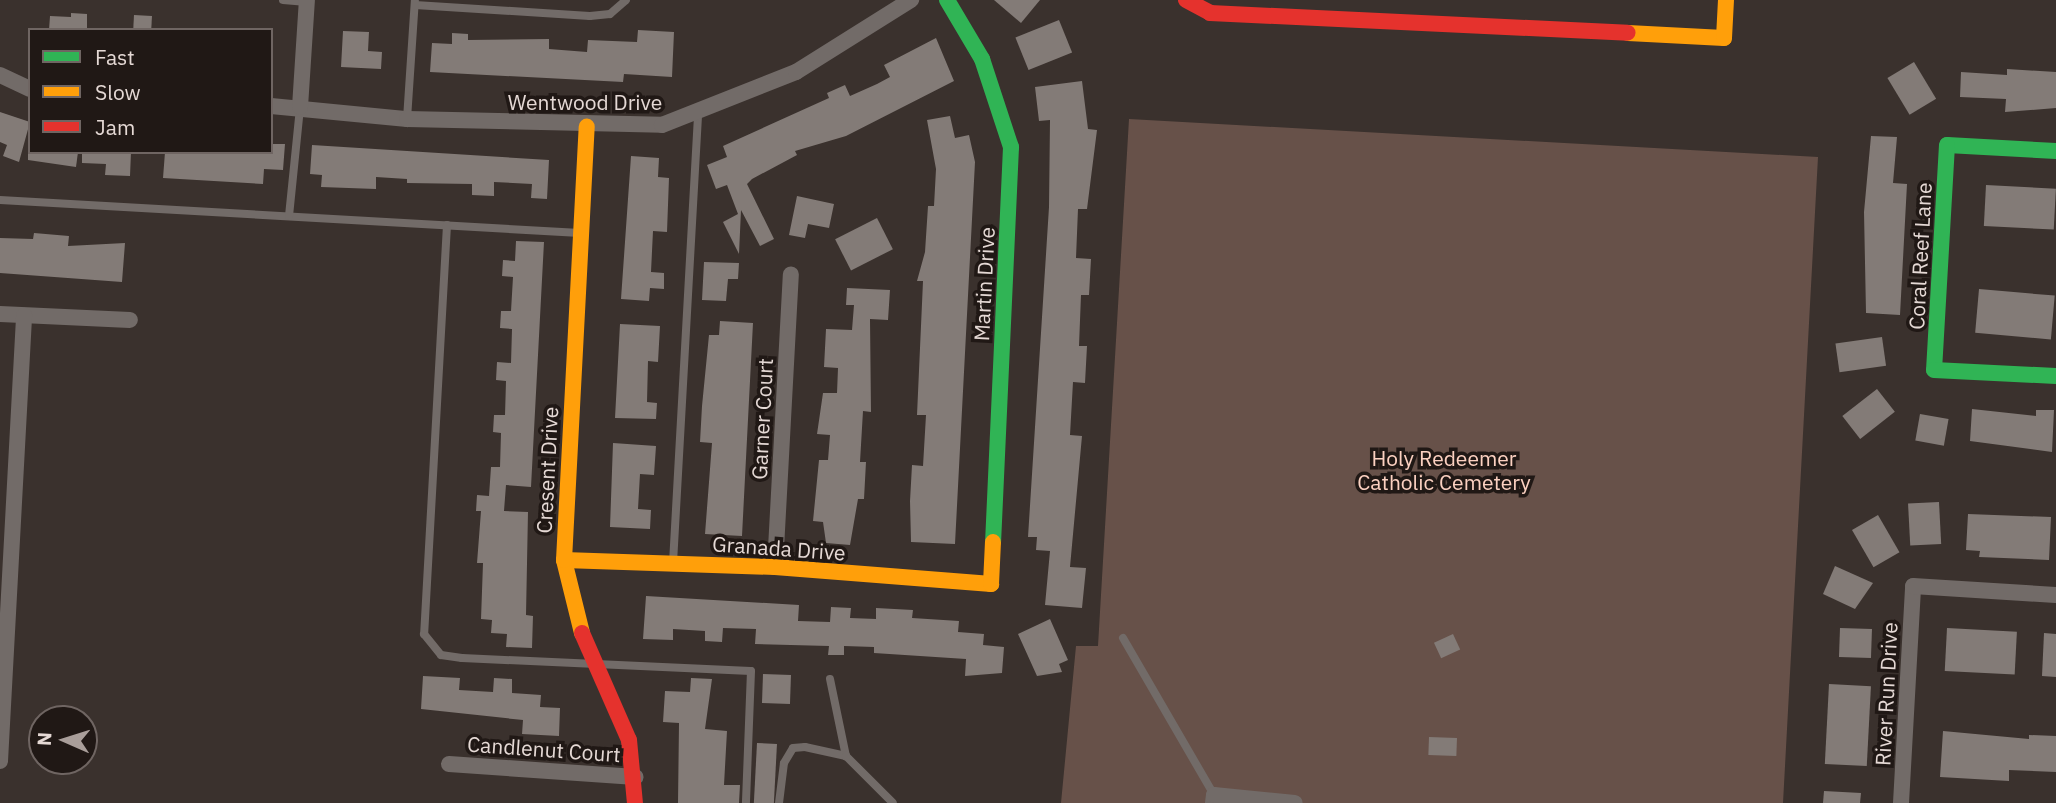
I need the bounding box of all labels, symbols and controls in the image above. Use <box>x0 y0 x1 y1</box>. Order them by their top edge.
legend <box>28 28 273 154</box>
text: Fast <box>95 43 135 71</box>
text: Slow <box>95 78 141 106</box>
street label: Wentwood Drive <box>508 89 662 115</box>
text: Jam <box>95 113 135 141</box>
street label: Coral Reef Lane <box>1904 182 1936 330</box>
street label: Martin Drive <box>968 226 1000 342</box>
street label: Garner Court <box>746 358 778 480</box>
street label: Cresent Drive <box>531 406 563 534</box>
park label: Holy Redeemer Catholic Cemetery <box>1357 445 1531 495</box>
street label: Granada Drive <box>711 531 847 565</box>
street label: River Run Drive <box>1870 621 1902 767</box>
north arrow <box>28 705 98 775</box>
street label: Candlenut Court <box>466 731 622 767</box>
text: N <box>32 732 56 747</box>

